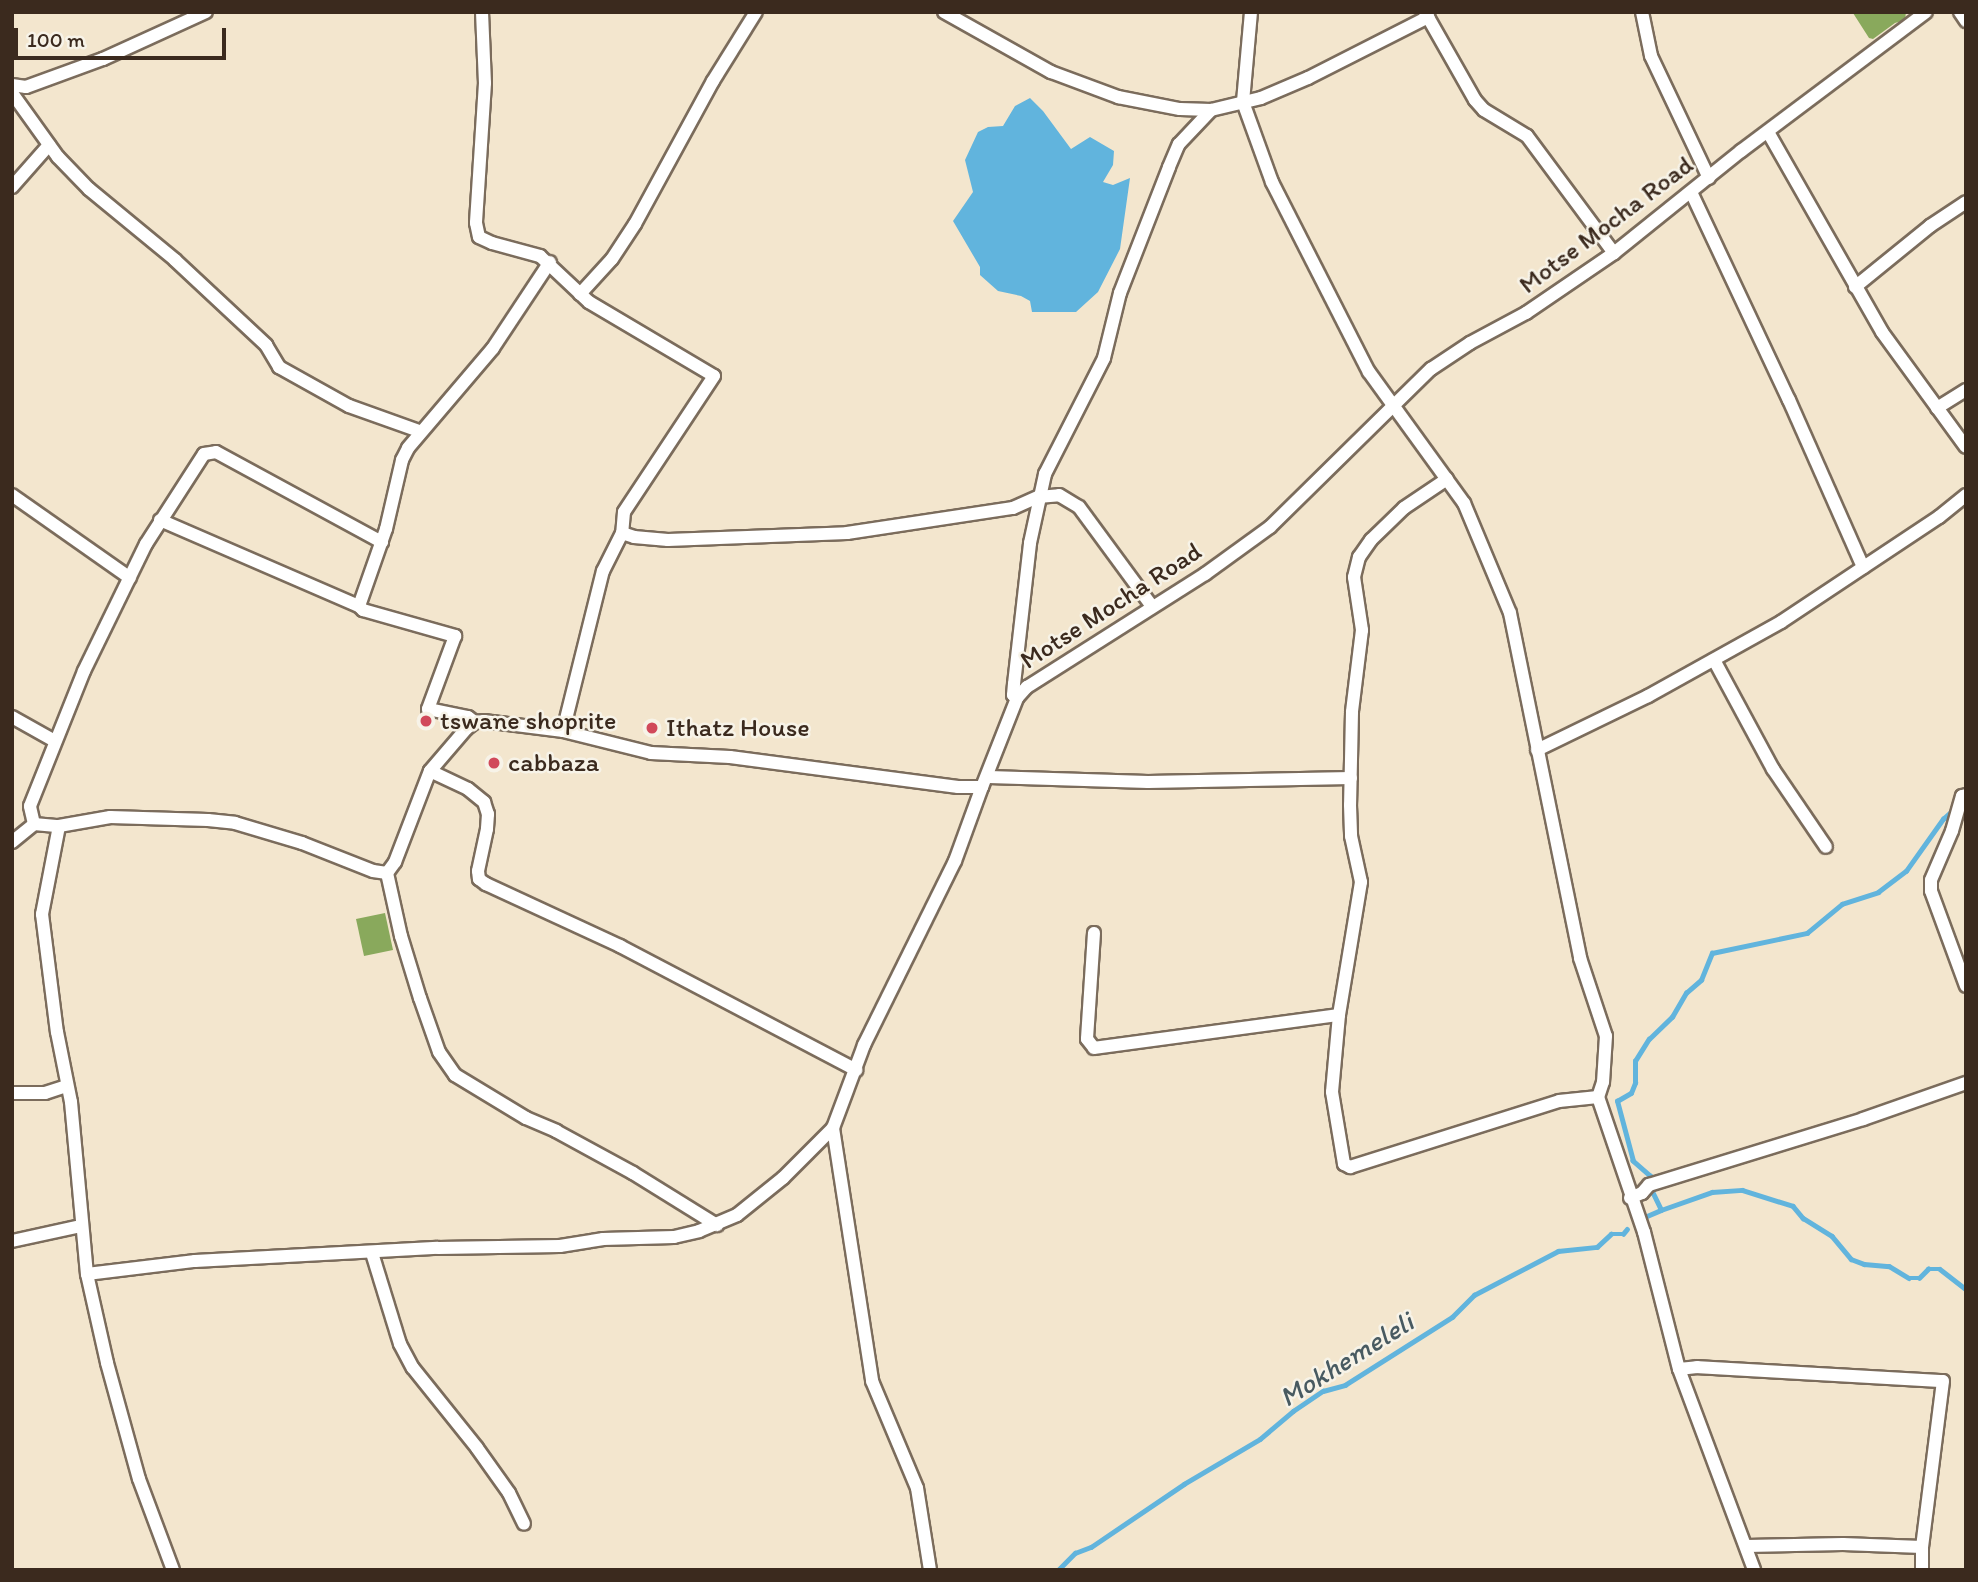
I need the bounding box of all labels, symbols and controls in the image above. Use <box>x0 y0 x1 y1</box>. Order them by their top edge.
scale bar <box>18 14 229 58</box>
text: 100 m <box>27 27 85 52</box>
street label: Motse Mocha Road <box>1514 150 1698 300</box>
street label: Motse Mocha Road <box>1016 537 1206 675</box>
place label: tswane shoprite <box>440 705 617 737</box>
place label: Ithatz House <box>666 712 810 744</box>
marker: tswane shoprite <box>418 713 434 729</box>
marker: Ithatz House <box>644 720 660 736</box>
place label: cabbaza <box>508 747 599 779</box>
marker: cabbaza <box>486 755 502 771</box>
water label: Mokhemeleli <box>1273 1305 1419 1413</box>

